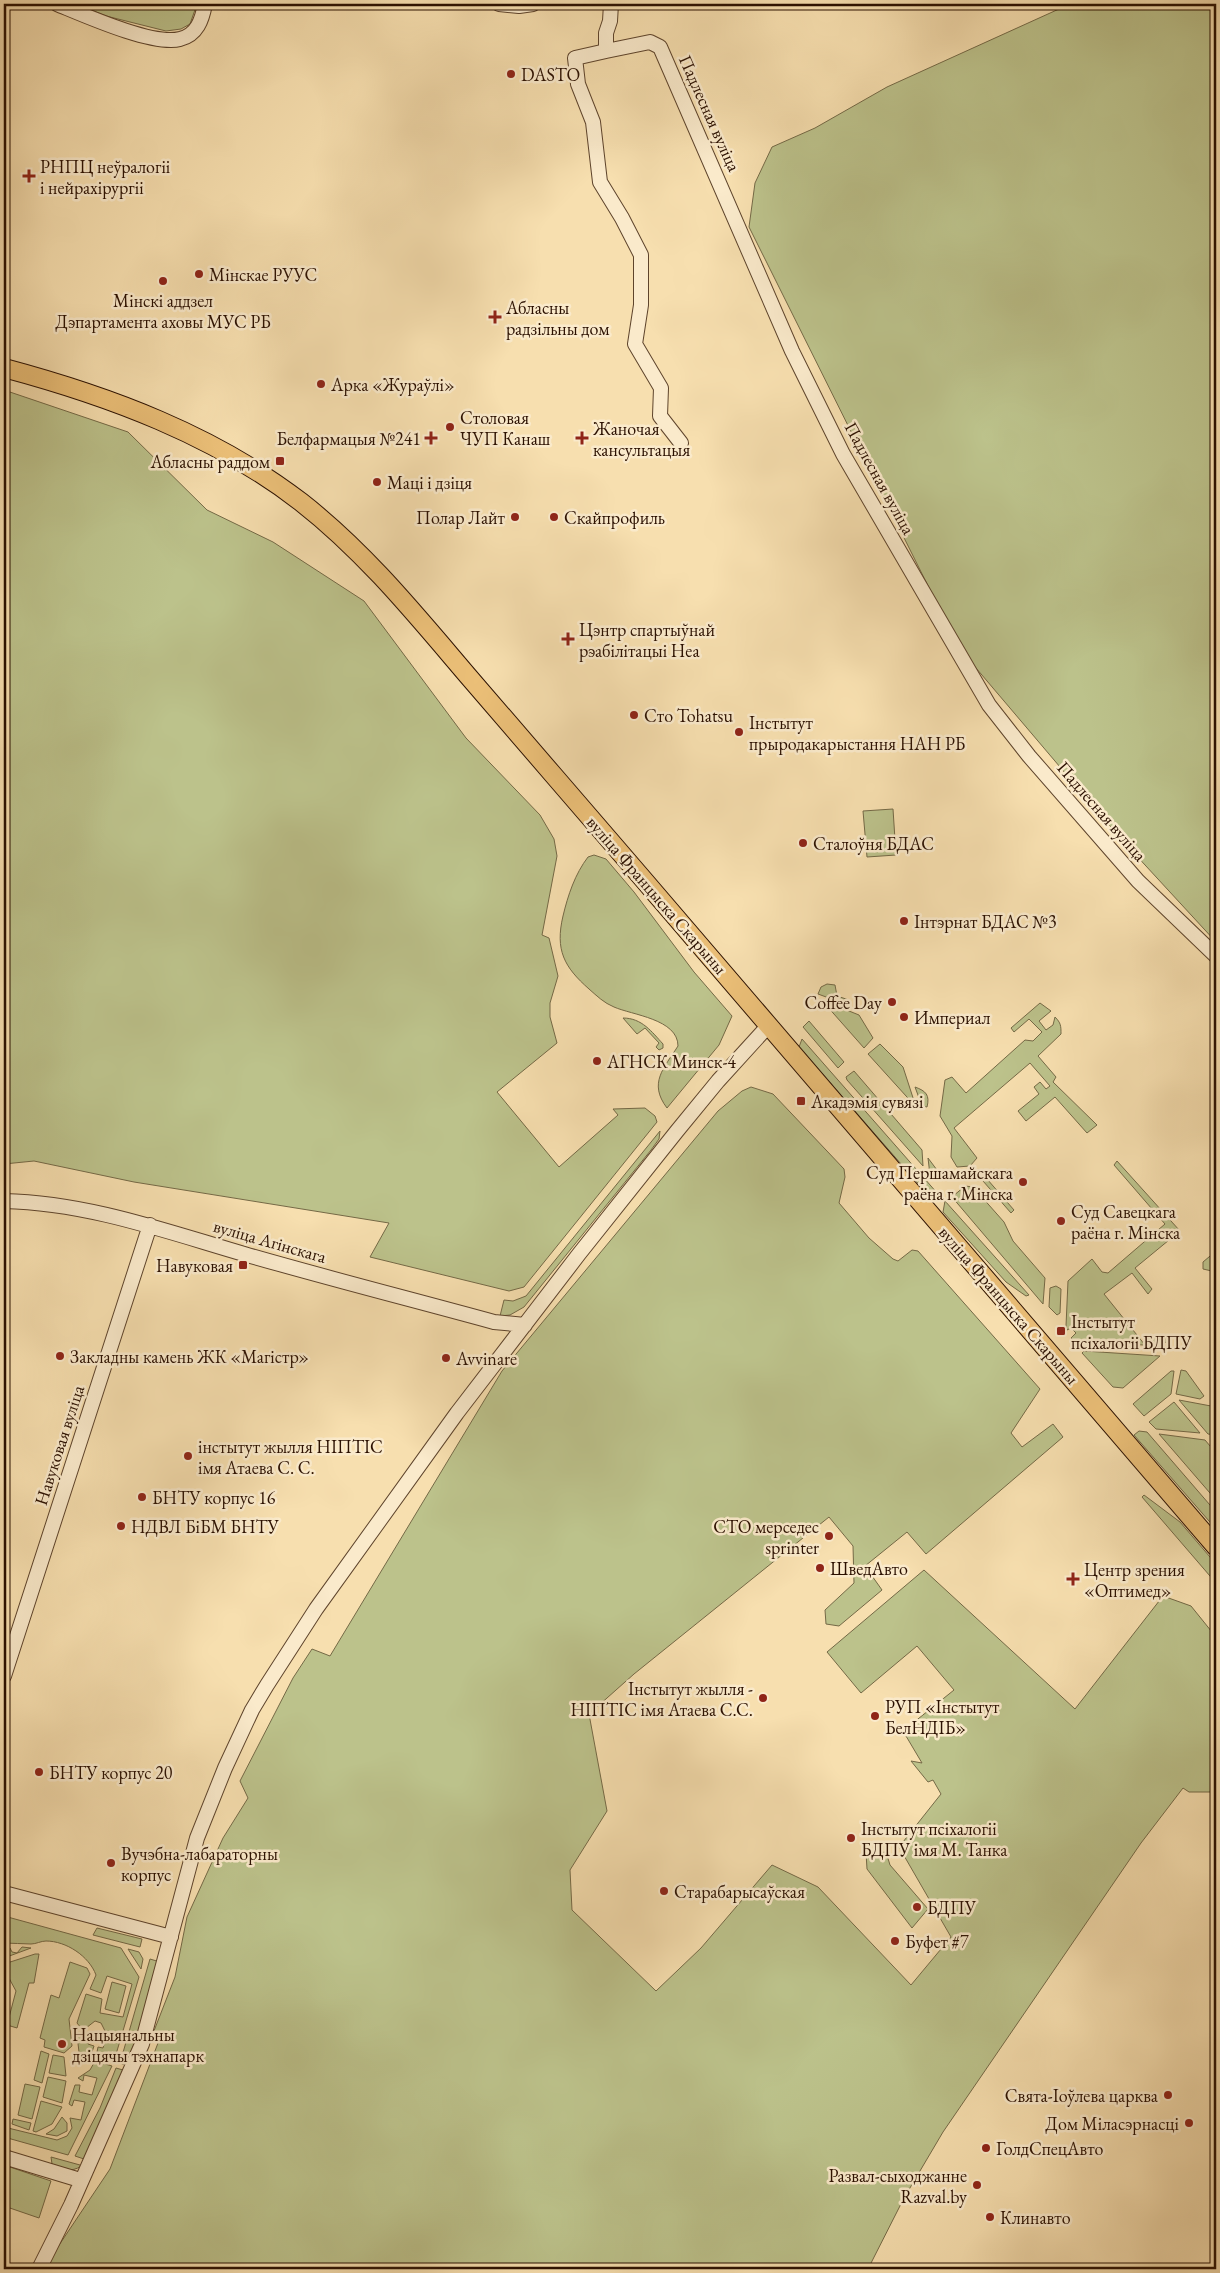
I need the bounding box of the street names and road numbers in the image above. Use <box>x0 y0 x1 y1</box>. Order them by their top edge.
street label: Падлесная вуліца <box>674 51 746 176</box>
street label: Падлесная вуліца <box>840 418 921 539</box>
street label: Падлесная вуліца <box>1052 756 1152 866</box>
street label: вуліца Францыска Скарыны <box>582 811 732 979</box>
street label: вуліца Агінскага <box>211 1214 330 1268</box>
street label: вуліца Францыска Скарыны <box>934 1221 1084 1389</box>
street label: Навуковая вуліца <box>29 1381 89 1508</box>

